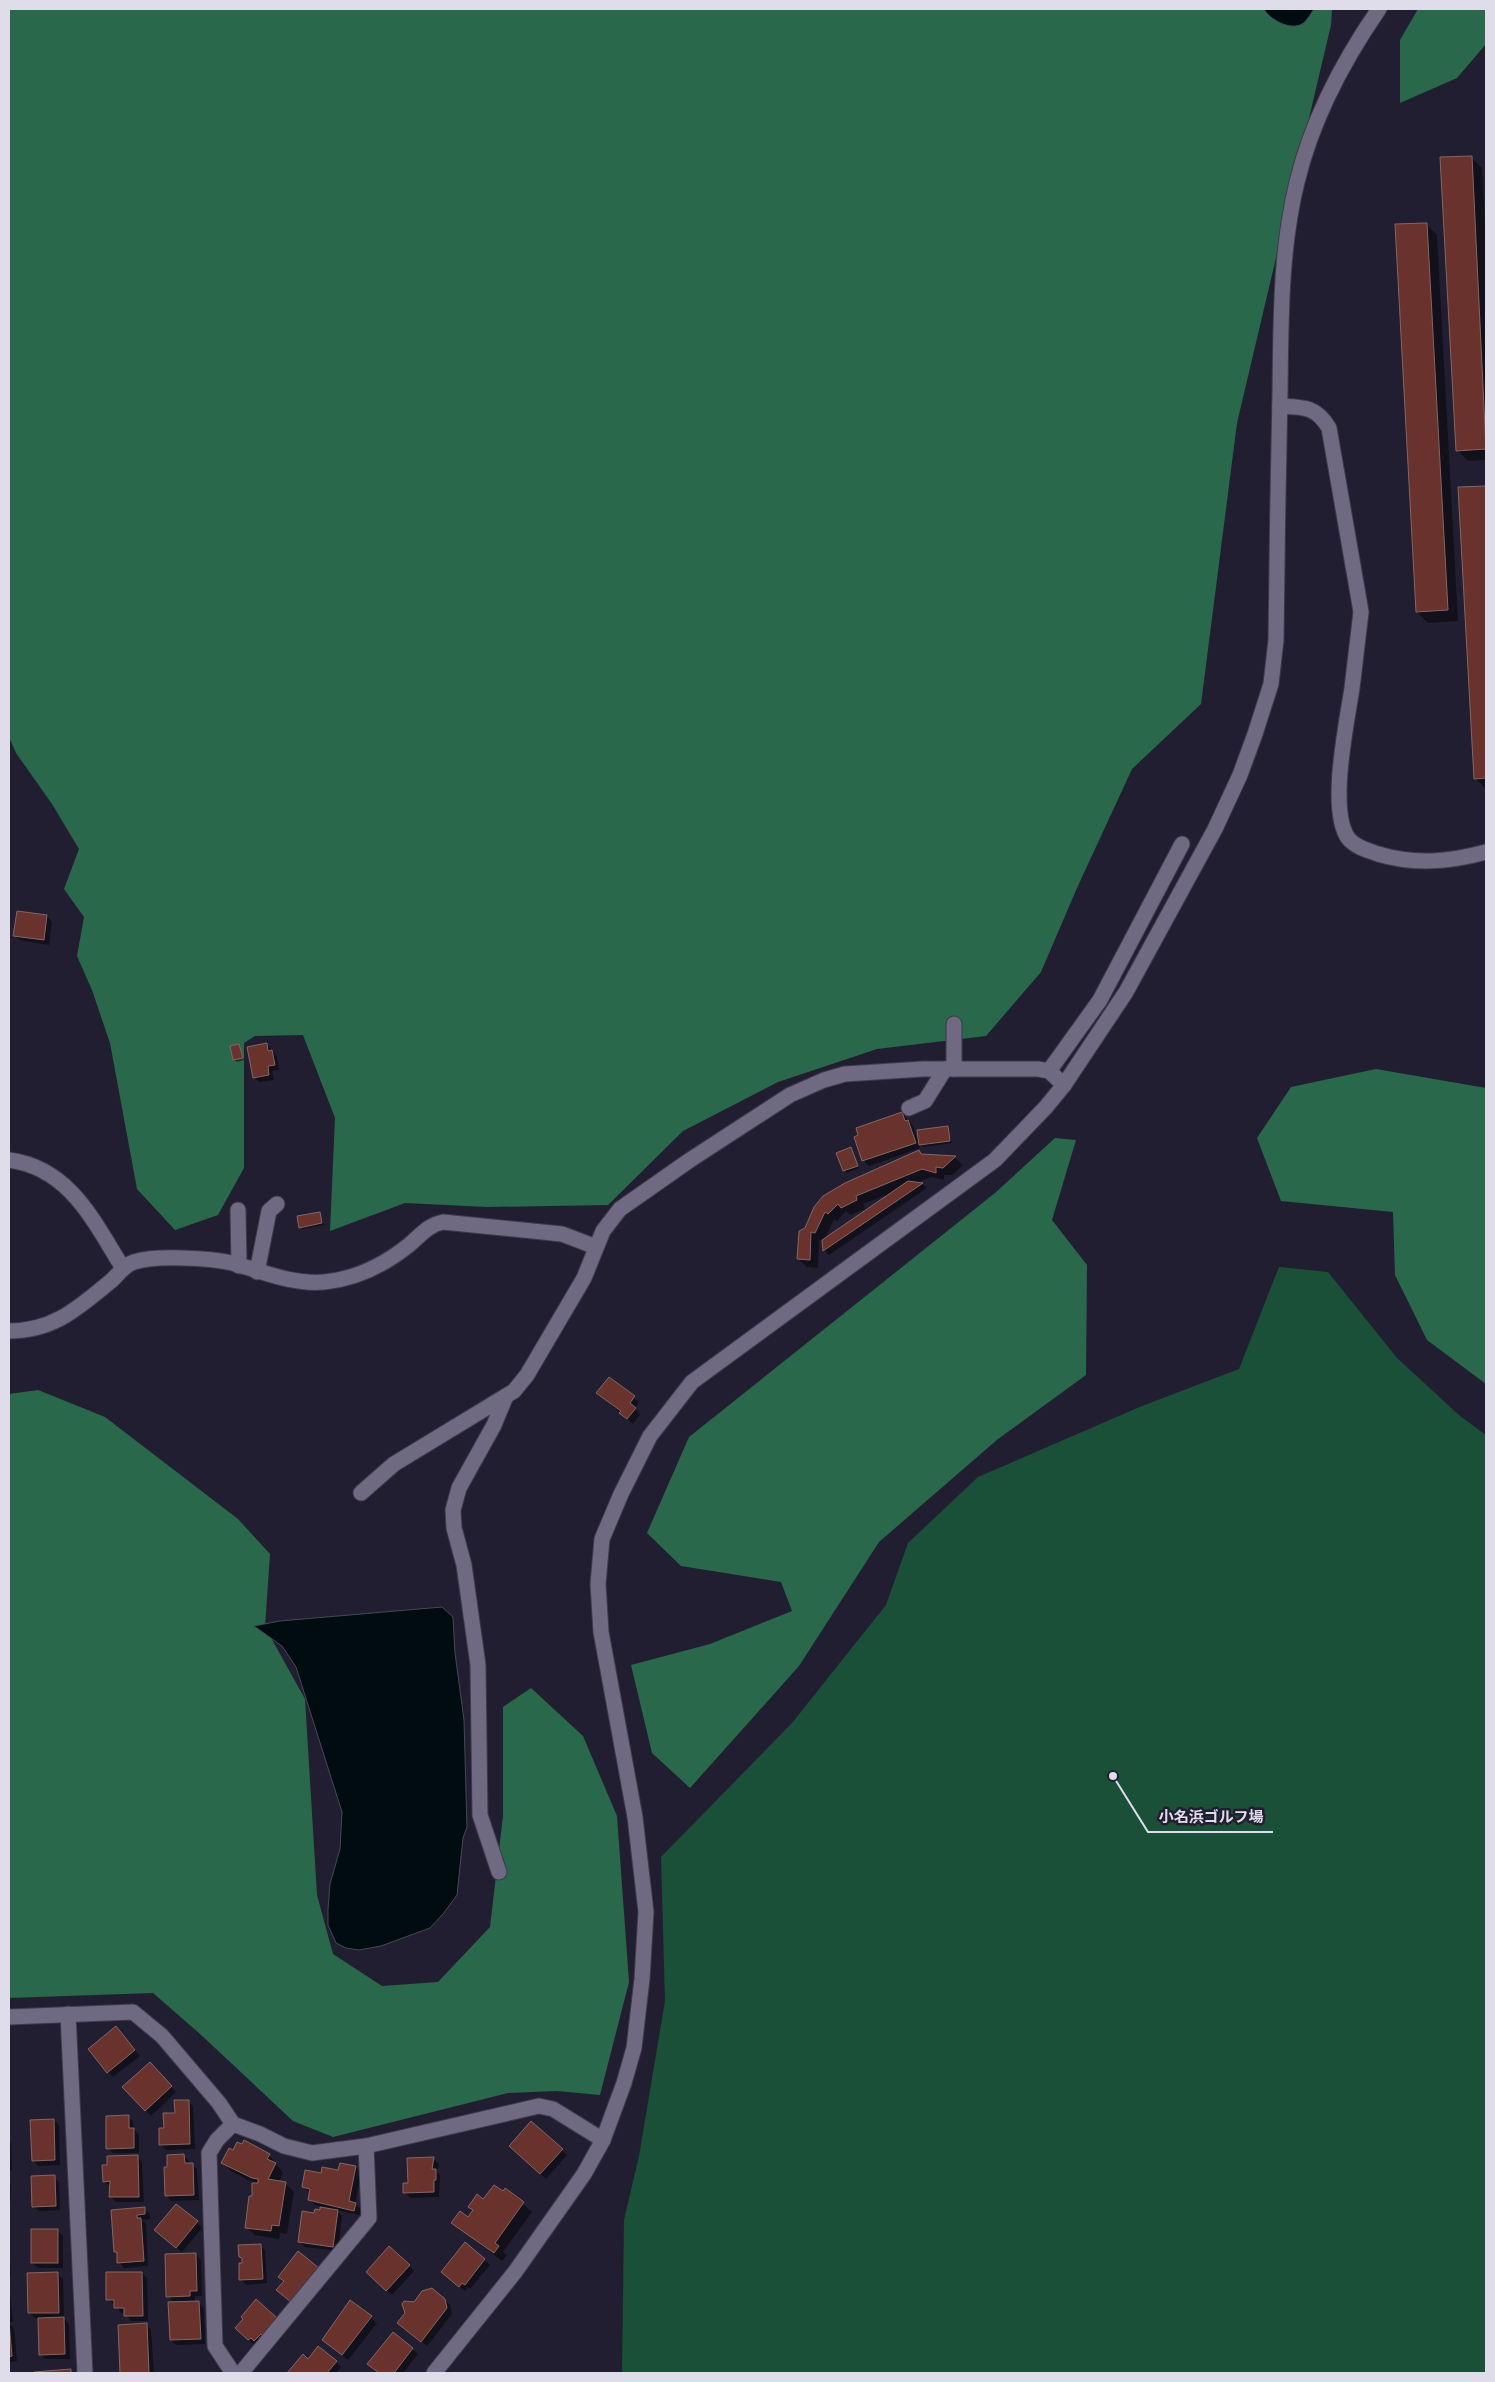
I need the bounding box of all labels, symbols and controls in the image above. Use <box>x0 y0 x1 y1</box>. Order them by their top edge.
callout: 小名浜ゴルフ場 <box>1148 1802 1273 1832</box>
text: 小名浜ゴルフ場 <box>1158 1808 1264 1826</box>

